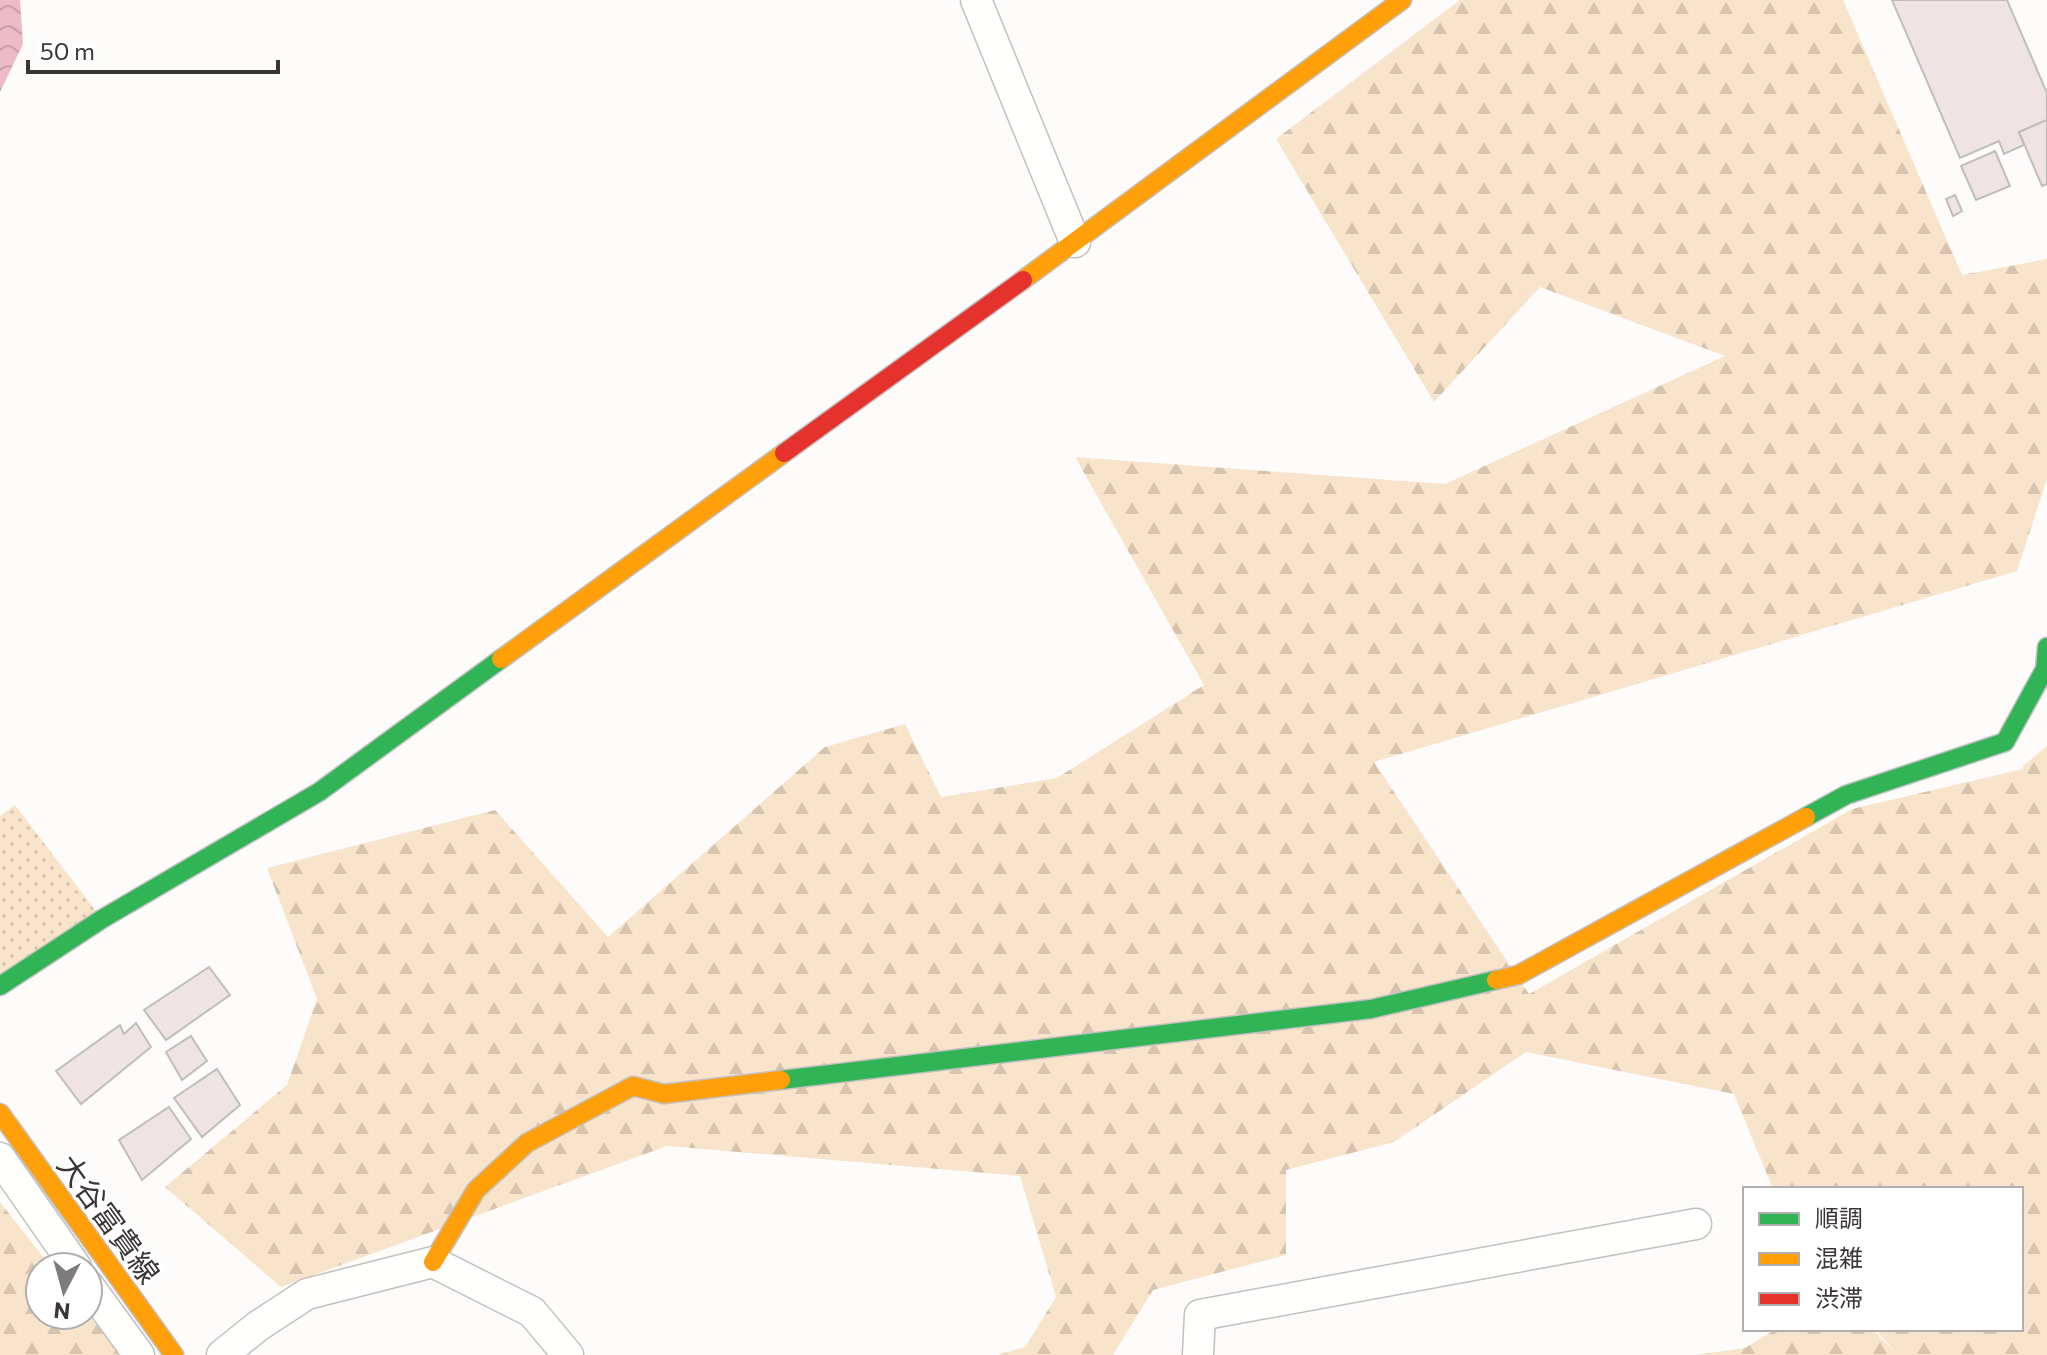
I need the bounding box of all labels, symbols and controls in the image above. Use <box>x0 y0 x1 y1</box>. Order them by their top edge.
scale bar <box>28 24 278 74</box>
text: 50 m <box>40 36 95 65</box>
street label: 大谷富貴線 <box>51 1146 169 1290</box>
legend <box>1743 1187 2023 1331</box>
text: 順調 <box>1815 1203 1863 1232</box>
text: 混雑 <box>1815 1243 1863 1272</box>
north arrow <box>24 1251 104 1331</box>
text: 渋滞 <box>1815 1283 1863 1312</box>
text: N <box>52 1297 71 1326</box>

